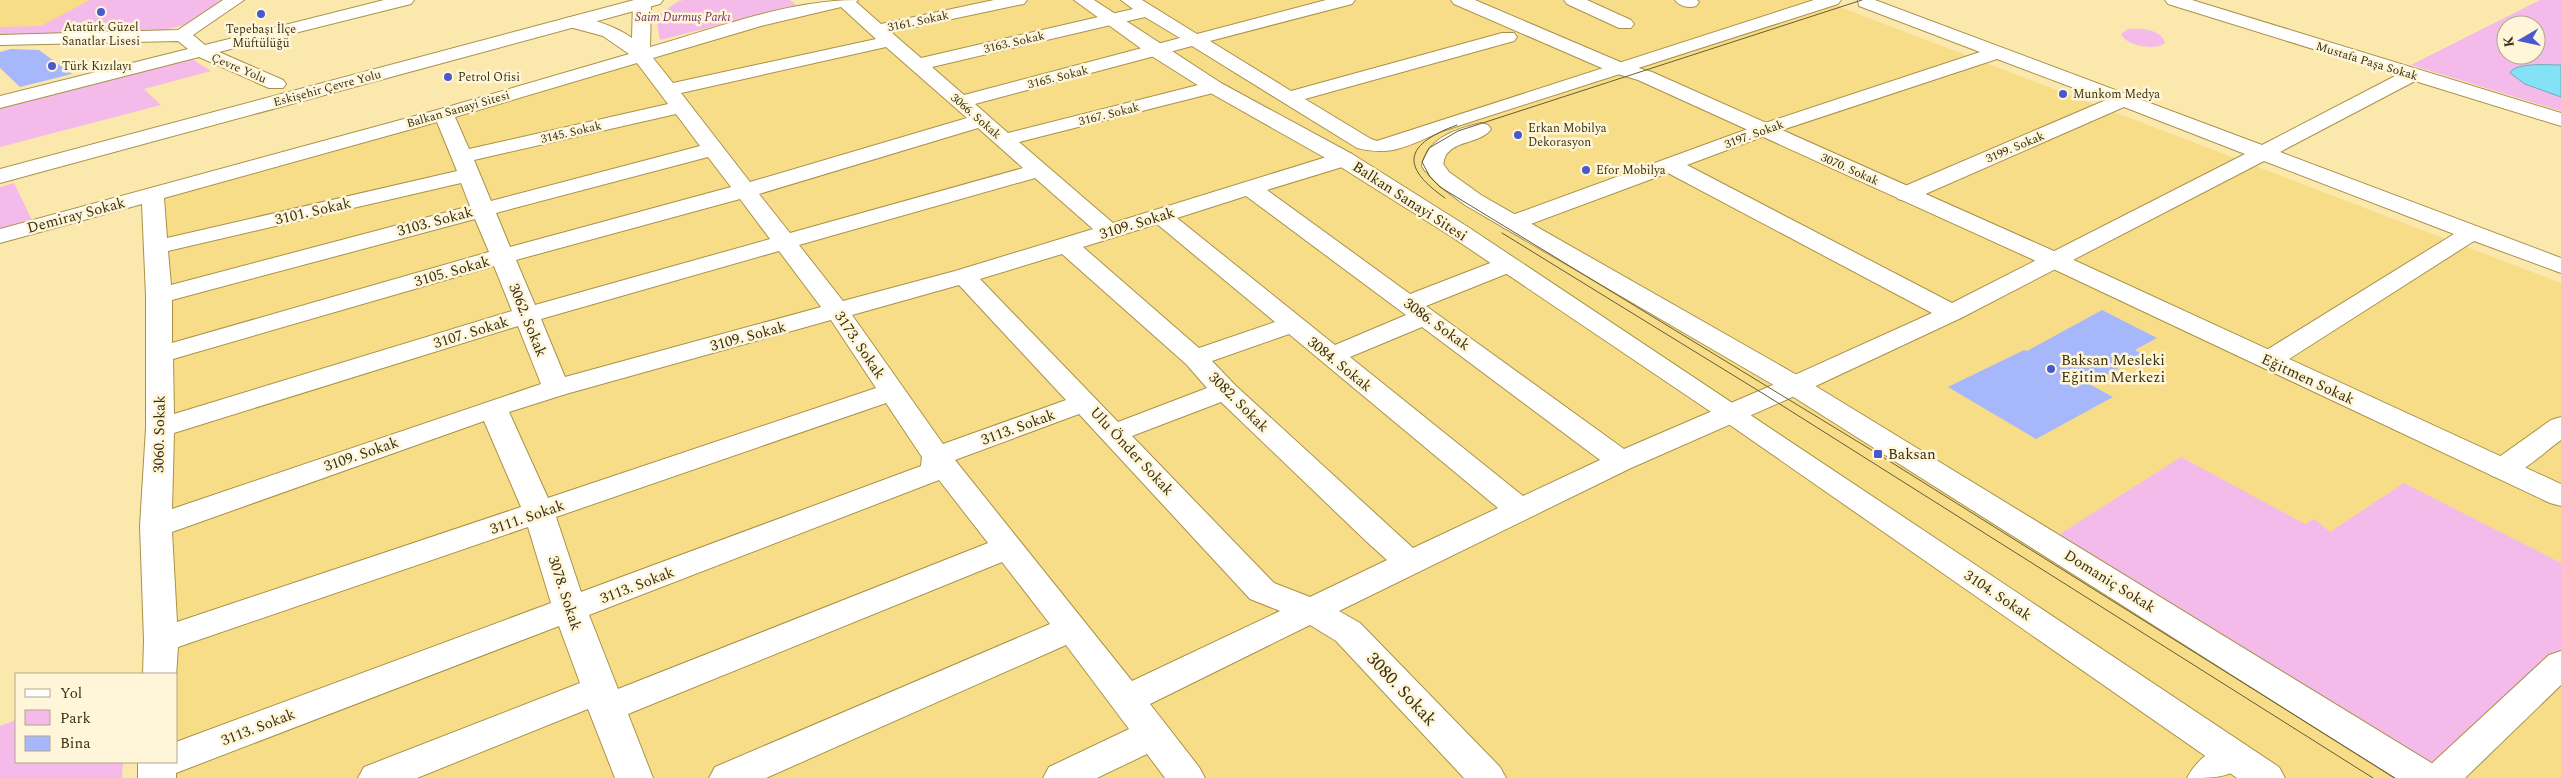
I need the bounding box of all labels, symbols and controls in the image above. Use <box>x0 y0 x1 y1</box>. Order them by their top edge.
marker: Atatürk Güzel Sanatlar Lisesi <box>95 6 107 18</box>
street label: 3161. Sokak <box>886 6 951 37</box>
marker: Tepebaşı İlçe Müftülüğü <box>255 8 267 20</box>
park label: Saim Durmuş Parkı <box>635 8 731 27</box>
north arrow <box>2496 15 2546 65</box>
place label: Atatürk Güzel Sanatlar Lisesi <box>62 18 140 51</box>
place label: Tepebaşı İlçe Müftülüğü <box>226 20 296 53</box>
street label: 3163. Sokak <box>982 26 1047 59</box>
text: K <box>2497 35 2520 49</box>
street label: Mustafa Paşa Sokak <box>2314 37 2420 86</box>
street label: Çevre Yolu <box>208 48 270 89</box>
place label: Türk Kızılayı <box>62 57 132 76</box>
marker: Türk Kızılayı <box>46 60 58 72</box>
street label: 3165. Sokak <box>1026 61 1091 94</box>
street label: Eskişehir Çevre Yolu <box>271 65 383 112</box>
place label: Petrol Ofisi <box>458 68 520 87</box>
marker: Petrol Ofisi <box>442 71 454 83</box>
place label: Munkom Medya <box>2073 85 2160 104</box>
street label: Balkan Sanayi Sitesi <box>404 86 512 133</box>
marker: Munkom Medya <box>2057 88 2069 100</box>
street label: 3066. Sokak <box>946 89 1006 144</box>
street label: 3167. Sokak <box>1077 98 1142 131</box>
street label: 3197. Sokak <box>1722 115 1787 154</box>
street label: 3145. Sokak <box>539 116 604 149</box>
place label: Erkan Mobilya Dekorasyon <box>1528 119 1607 152</box>
street label: 3199. Sokak <box>1983 126 2048 168</box>
marker: Erkan Mobilya Dekorasyon <box>1512 129 1524 141</box>
street label: 3070. Sokak <box>1818 148 1882 191</box>
street label: Balkan Sanayi Sitesi <box>1348 156 1472 247</box>
place label: Efor Mobilya <box>1596 161 1666 180</box>
marker: Efor Mobilya <box>1580 164 1592 176</box>
street label: Demiray Sokak <box>24 191 128 240</box>
street label: 3101. Sokak <box>273 192 354 231</box>
street label: 3103. Sokak <box>395 200 476 243</box>
street label: 3109. Sokak <box>1097 201 1178 246</box>
street label: 3105. Sokak <box>412 250 493 293</box>
street label: 3062. Sokak <box>502 280 553 360</box>
street label: 3086. Sokak <box>1399 292 1475 357</box>
street label: 3173. Sokak <box>828 307 891 384</box>
street label: 3107. Sokak <box>431 310 512 355</box>
street label: 3109. Sokak <box>708 315 789 358</box>
street label: 3084. Sokak <box>1302 331 1377 398</box>
street label: Eğitmen Sokak <box>2257 348 2358 411</box>
place label: Baksan Mesleki Eğitim Merkezi <box>2061 349 2165 389</box>
marker: Baksan Mesleki Eğitim Merkezi <box>2045 363 2057 375</box>
street label: 3082. Sokak <box>1203 367 1274 438</box>
street label: 3060. Sokak <box>147 395 172 473</box>
street label: Ulu Önder Sokak <box>1084 401 1179 501</box>
street label: 3113. Sokak <box>978 403 1059 452</box>
street label: 3109. Sokak <box>321 431 402 478</box>
place label: Baksan <box>1888 443 1936 466</box>
marker: Baksan <box>1872 448 1884 460</box>
street label: 3111. Sokak <box>487 494 568 541</box>
street label: Domaniç Sokak <box>2059 544 2160 619</box>
street label: 3078. Sokak <box>542 553 587 634</box>
street label: 3113. Sokak <box>597 561 678 610</box>
street label: 3104. Sokak <box>1959 564 2036 627</box>
street label: 3080. Sokak <box>1360 646 1443 733</box>
legend <box>15 673 178 763</box>
text: Yol <box>60 682 82 705</box>
street label: 3113. Sokak <box>218 703 299 752</box>
text: Park <box>60 707 91 730</box>
text: Bina <box>60 732 91 755</box>

